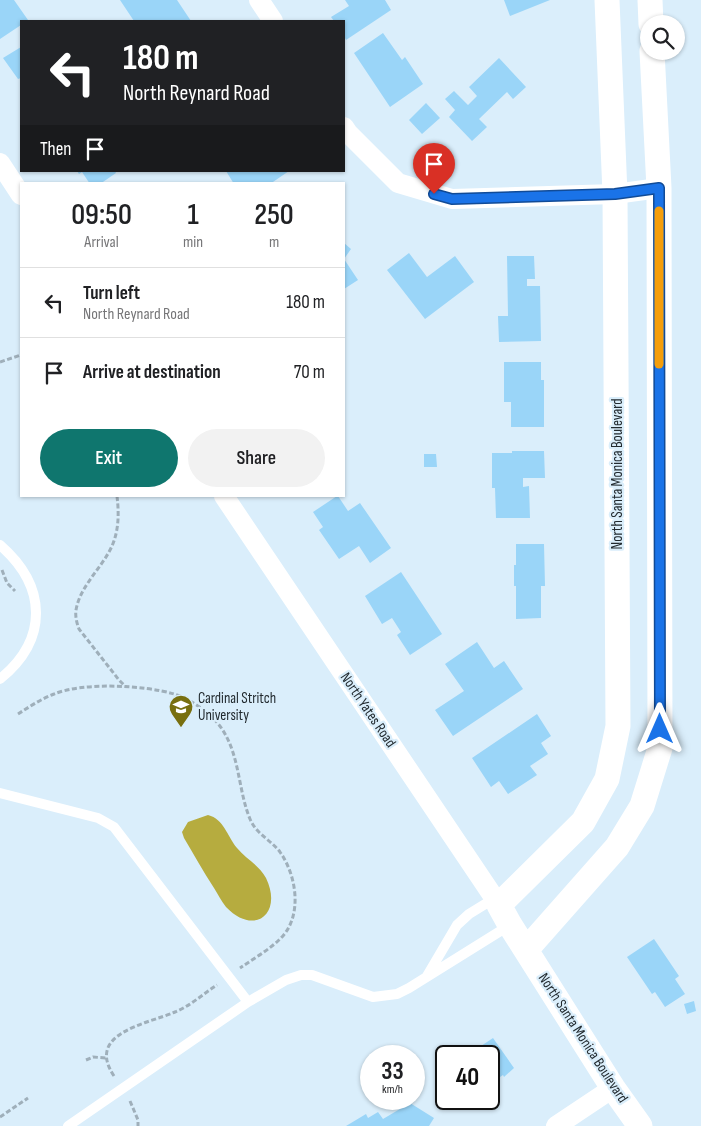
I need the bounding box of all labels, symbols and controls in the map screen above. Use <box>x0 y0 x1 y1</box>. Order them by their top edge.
map controls <box>640 15 685 60</box>
button: search <box>640 15 685 60</box>
text: 180 m <box>123 37 199 80</box>
icon: left <box>40 40 105 105</box>
text: North Reynard Road <box>123 80 270 107</box>
icon: arrive <box>81 135 109 163</box>
text: Then <box>40 138 71 161</box>
pin <box>413 143 455 194</box>
icon: arrive <box>420 150 448 178</box>
text: 09:50 <box>71 197 132 233</box>
text: 1 <box>187 197 199 233</box>
text: 250 <box>254 197 294 233</box>
text: Arrival <box>84 233 119 252</box>
text: min <box>183 233 203 252</box>
text: m <box>269 233 279 252</box>
text: Turn left <box>83 282 140 305</box>
icon: left <box>40 289 68 317</box>
text: 180 m <box>286 291 325 314</box>
text: North Reynard Road <box>83 305 190 324</box>
icon: arrive <box>40 359 68 387</box>
text: Arrive at destination <box>83 361 221 384</box>
text: 70 m <box>294 361 325 384</box>
street label: North Santa Monica Boulevard <box>608 399 627 550</box>
button: Exit <box>40 429 178 487</box>
button: Share <box>188 429 325 487</box>
street label: North Yates Road <box>336 669 400 751</box>
place label: Cardinal Stritch University <box>198 689 276 725</box>
school or university icon: Cardinal Stritch University <box>168 694 194 728</box>
position arrow <box>633 702 685 754</box>
street label: North Santa Monica Boulevard <box>534 970 632 1106</box>
speed limit sign: 40 <box>435 1045 500 1110</box>
text: 33 <box>381 1056 404 1087</box>
text: km/h <box>382 1082 403 1097</box>

